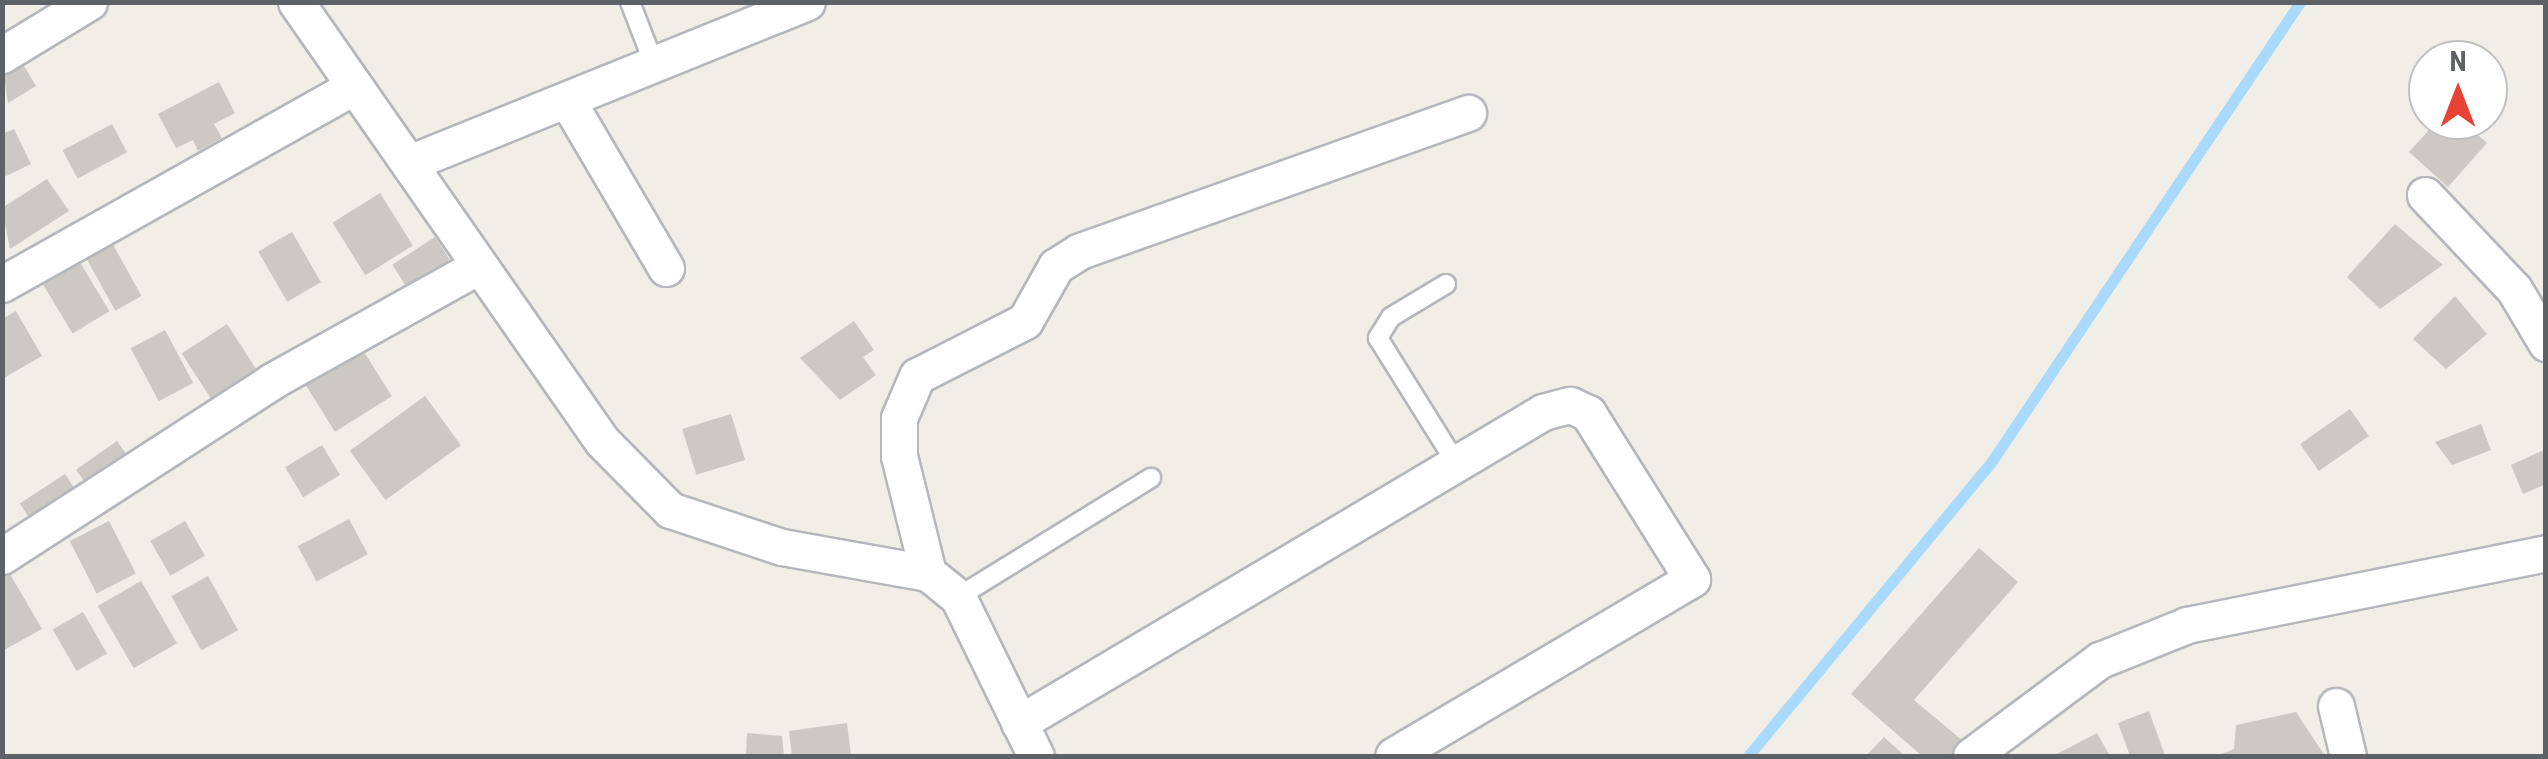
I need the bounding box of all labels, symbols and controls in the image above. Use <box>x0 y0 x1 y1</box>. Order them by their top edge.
north arrow <box>2408 40 2508 140</box>
text: N <box>2449 45 2467 78</box>

